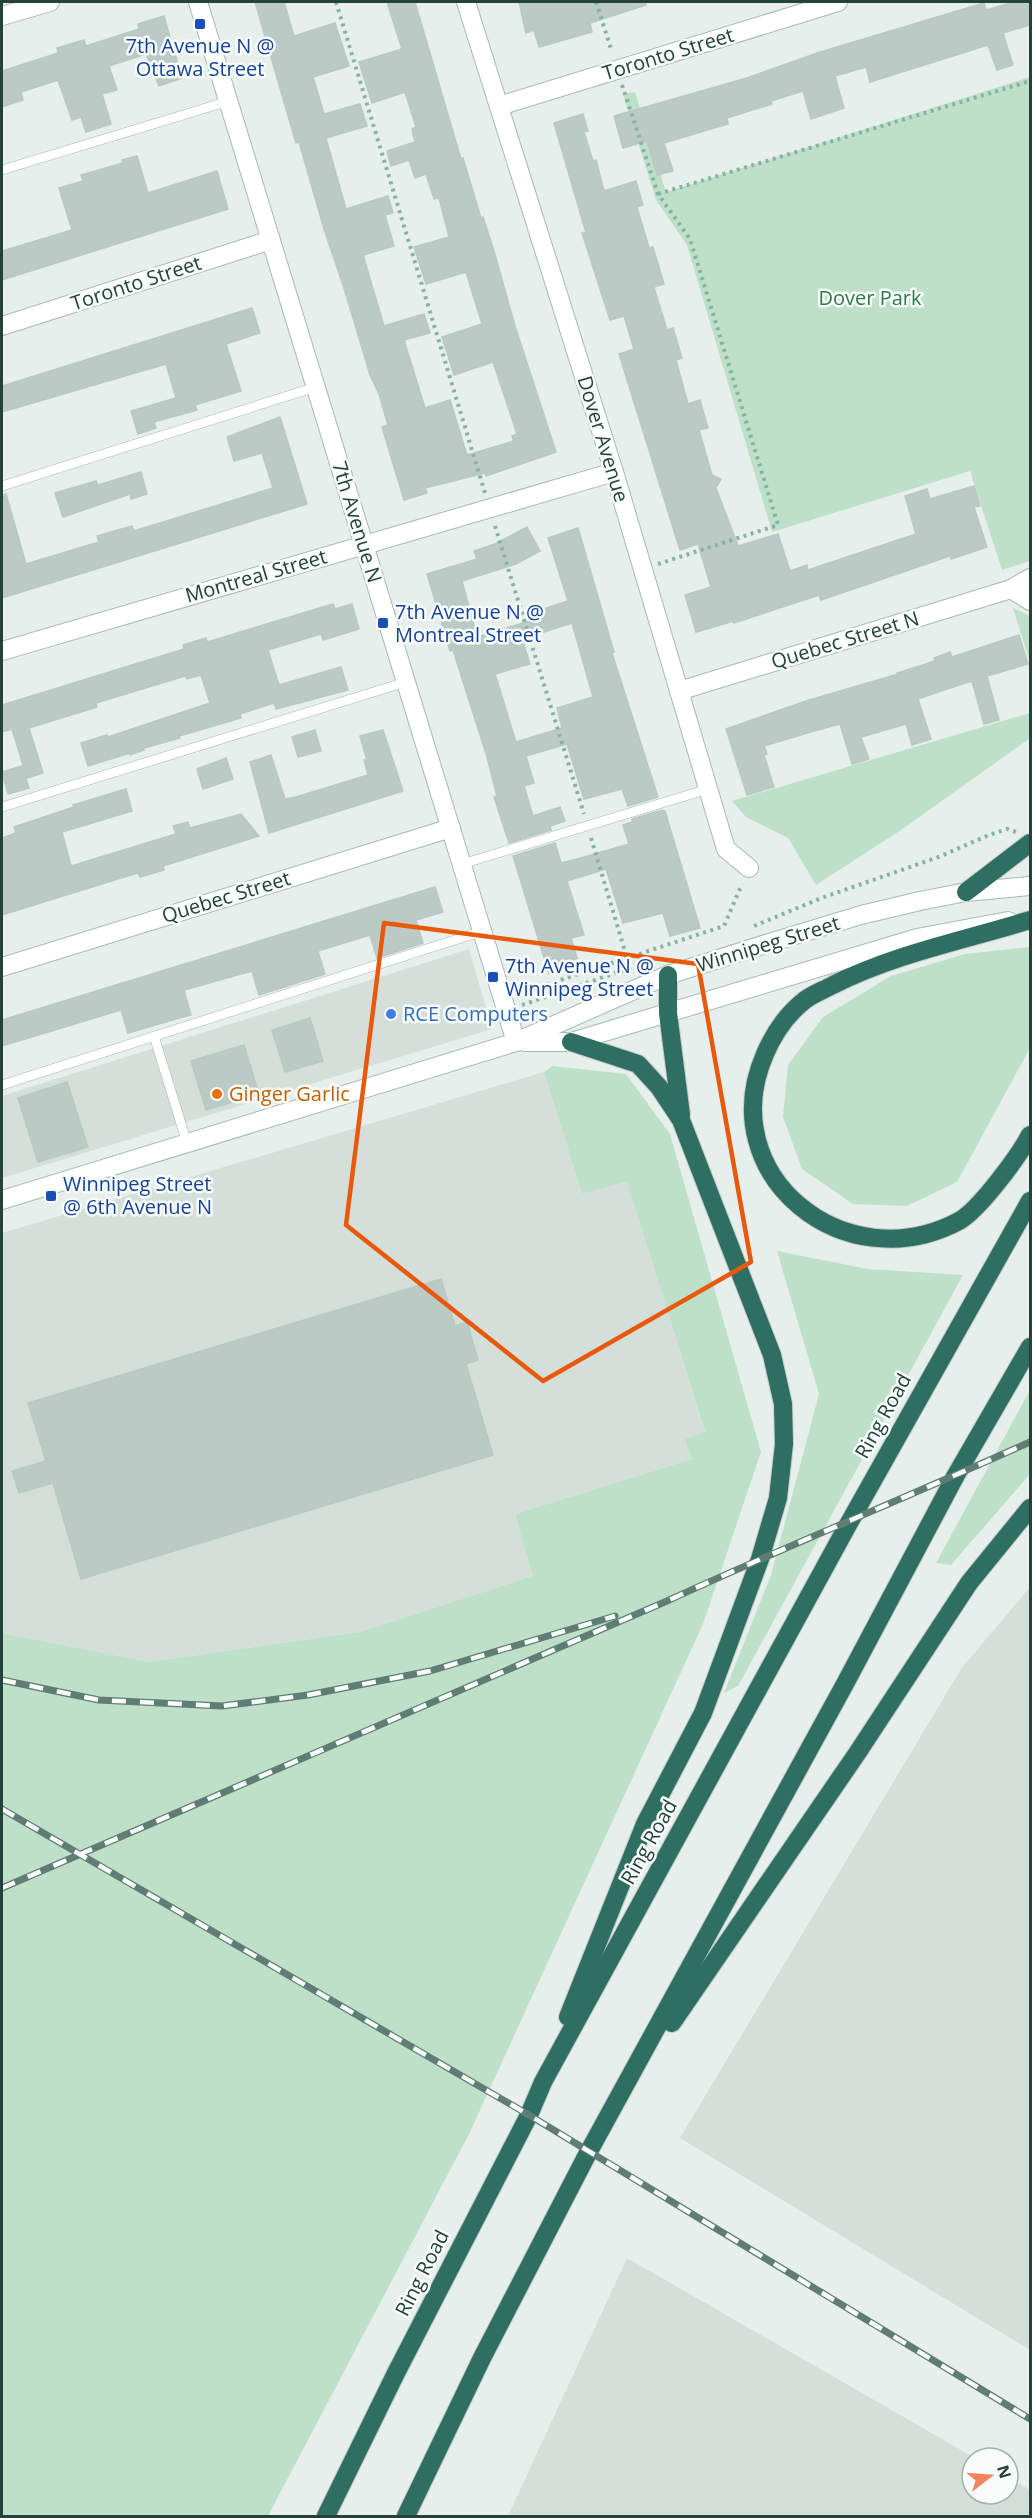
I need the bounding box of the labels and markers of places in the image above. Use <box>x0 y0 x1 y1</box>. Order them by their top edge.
marker: 7th Avenue N @ Ottawa Street <box>193 17 207 31</box>
place label: 7th Avenue N @ Ottawa Street <box>125 32 275 82</box>
place label: 7th Avenue N @ Montreal Street <box>395 598 544 648</box>
marker: 7th Avenue N @ Montreal Street <box>376 616 390 630</box>
place label: 7th Avenue N @ Winnipeg Street <box>505 952 654 1002</box>
marker: 7th Avenue N @ Winnipeg Street <box>486 970 500 984</box>
place label: RCE Computers <box>403 1000 548 1027</box>
marker: RCE Computers <box>384 1007 398 1021</box>
place label: Ginger Garlic <box>229 1080 350 1107</box>
marker: Ginger Garlic <box>210 1087 224 1101</box>
place label: Winnipeg Street @ 6th Avenue N <box>63 1170 212 1220</box>
marker: Winnipeg Street @ 6th Avenue N <box>44 1189 58 1203</box>

